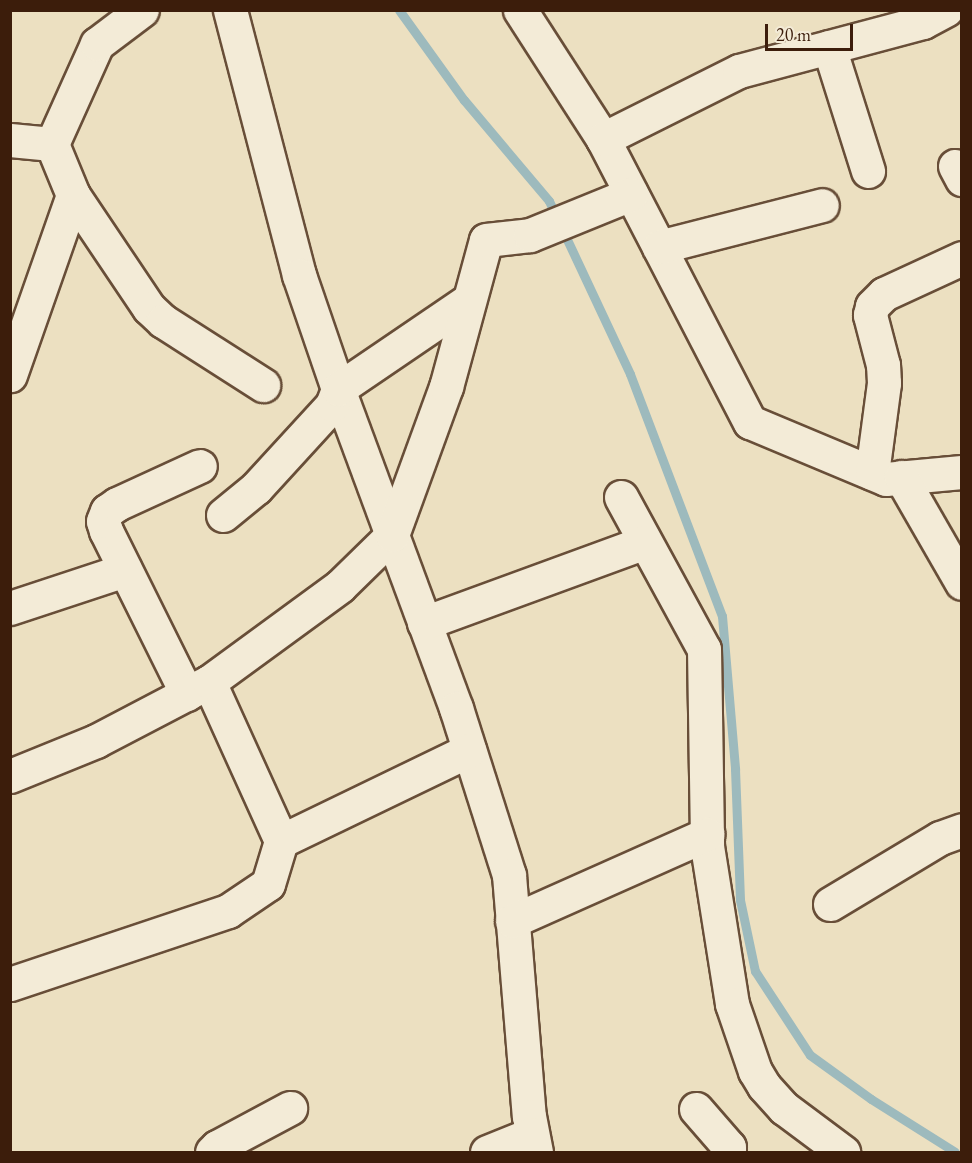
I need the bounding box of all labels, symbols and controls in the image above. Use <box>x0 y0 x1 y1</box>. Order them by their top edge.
scale bar <box>768 12 856 50</box>
text: 20 m <box>776 23 811 46</box>

